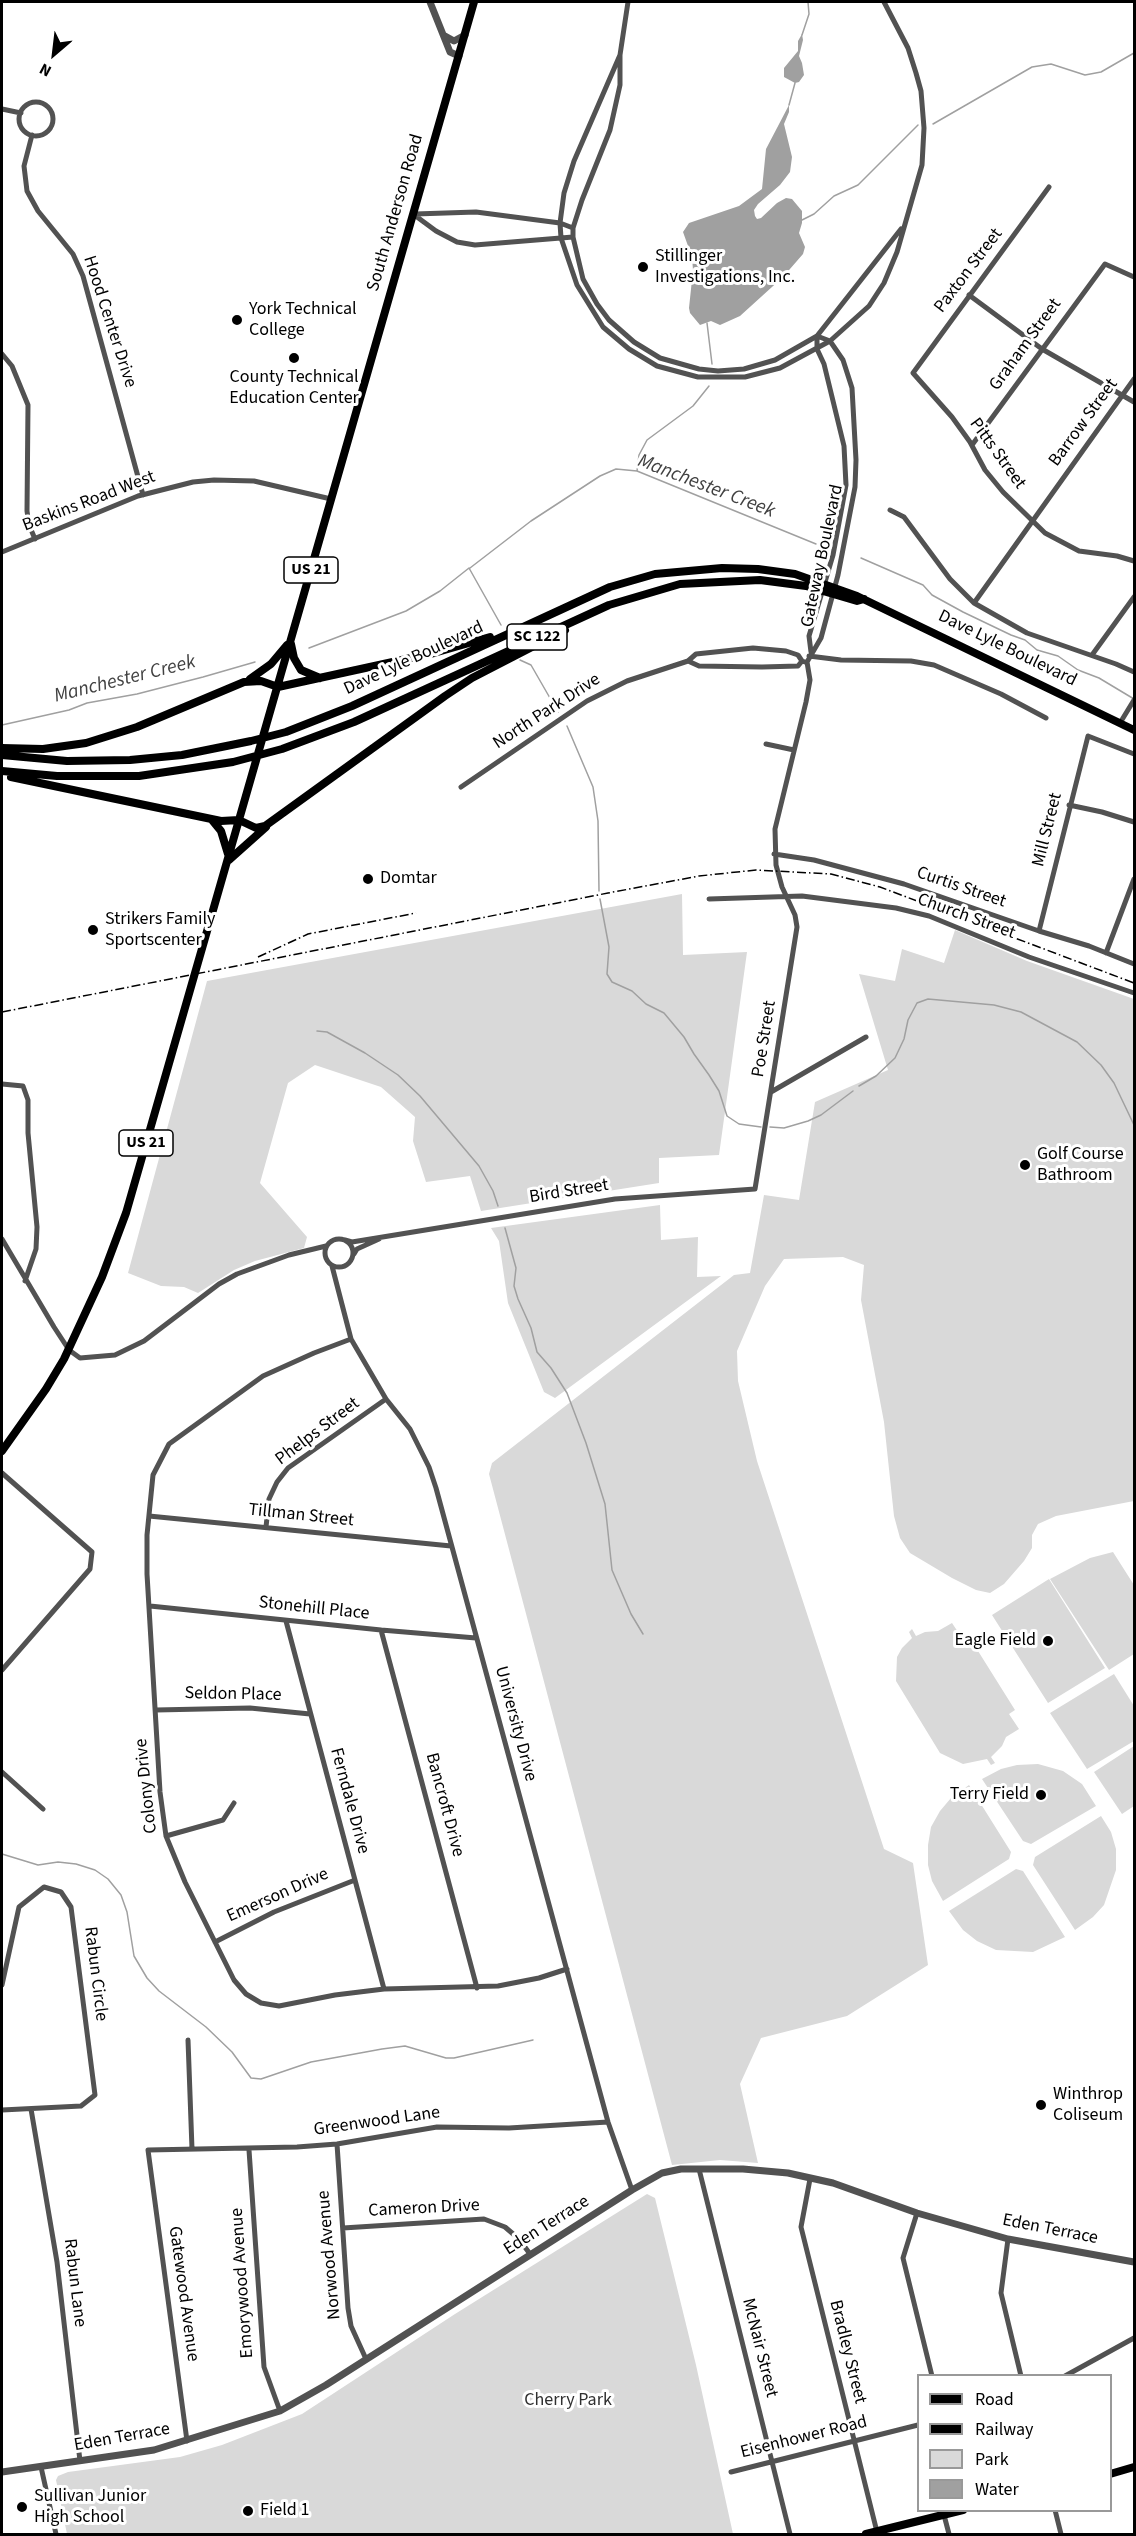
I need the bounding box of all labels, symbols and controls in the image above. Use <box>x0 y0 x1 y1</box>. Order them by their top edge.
north arrow <box>24 24 84 84</box>
text: N <box>36 58 55 82</box>
street label: South Anderson Road <box>363 132 429 294</box>
street label: Paxton Street <box>930 224 1008 318</box>
place label: Stillinger Investigations, Inc. <box>655 246 795 288</box>
street label: Hood Center Drive <box>77 253 141 391</box>
marker: Stillinger Investigations, Inc. <box>636 260 650 274</box>
street label: Graham Street <box>985 295 1067 395</box>
place label: York Technical College <box>249 299 357 342</box>
marker: York Technical College <box>230 313 244 327</box>
marker: County Technical Education Center <box>287 351 301 365</box>
place label: County Technical Education Center <box>229 367 359 410</box>
street label: Barrow Street <box>1045 375 1123 471</box>
street label: Pitts Street <box>964 414 1030 494</box>
water label: Manchester Creek <box>634 450 778 524</box>
street label: Baskins Road West <box>20 467 158 537</box>
street label: Gateway Boulevard <box>797 483 849 629</box>
road number: US 21 <box>284 557 338 583</box>
street label: Dave Lyle Boulevard <box>934 606 1080 692</box>
street label: Dave Lyle Boulevard <box>341 617 487 701</box>
road number: SC 122 <box>507 624 567 650</box>
water label: Manchester Creek <box>52 651 198 709</box>
street label: North Park Drive <box>489 669 605 755</box>
street label: Mill Street <box>1028 791 1068 869</box>
street label: Curtis Street <box>914 863 1008 913</box>
place label: Domtar <box>380 868 437 890</box>
marker: Domtar <box>361 872 375 886</box>
street label: Church Street <box>914 889 1018 945</box>
place label: Strikers Family Sportscenter <box>105 909 215 952</box>
marker: Strikers Family Sportscenter <box>86 923 100 937</box>
street label: Poe Street <box>748 999 782 1079</box>
road number: US 21 <box>119 1130 173 1156</box>
place label: Golf Course Bathroom <box>1037 1144 1124 1186</box>
marker: Golf Course Bathroom <box>1018 1158 1032 1172</box>
street label: Bird Street <box>528 1175 610 1209</box>
street label: Phelps Street <box>272 1393 364 1471</box>
street label: Tillman Street <box>247 1500 355 1532</box>
street label: Stonehill Place <box>258 1592 370 1626</box>
place label: Eagle Field <box>954 1630 1036 1652</box>
marker: Eagle Field <box>1041 1634 1055 1648</box>
street label: University Drive <box>489 1664 541 1784</box>
street label: Seldon Place <box>184 1683 282 1707</box>
street label: Colony Drive <box>131 1738 163 1834</box>
street label: Ferndale Drive <box>324 1746 374 1856</box>
street label: Bancroft Drive <box>420 1751 468 1859</box>
place label: Terry Field <box>950 1784 1029 1806</box>
marker: Terry Field <box>1034 1788 1048 1802</box>
street label: Emerson Drive <box>224 1864 332 1928</box>
street label: Rabun Circle <box>78 1926 112 2022</box>
place label: Winthrop Coliseum <box>1053 2084 1123 2126</box>
marker: Winthrop Coliseum <box>1034 2098 1048 2112</box>
street label: Greenwood Lane <box>312 2102 442 2142</box>
street label: Norwood Avenue <box>314 2190 346 2320</box>
street label: Eden Terrace <box>500 2191 594 2261</box>
street label: Cameron Drive <box>368 2195 480 2223</box>
street label: Emorywood Avenue <box>227 2207 259 2359</box>
street label: Eden Terrace <box>1000 2210 1100 2250</box>
street label: Gatewood Avenue <box>163 2225 203 2363</box>
street label: Rabun Lane <box>58 2237 90 2329</box>
street label: McNair Street <box>736 2296 782 2400</box>
street label: Bradley Street <box>824 2298 870 2406</box>
legend <box>917 2374 1112 2512</box>
text: Road <box>975 2387 1014 2412</box>
park label: Cherry Park <box>524 2390 612 2412</box>
street label: Eisenhower Road <box>738 2412 870 2464</box>
text: Railway <box>975 2417 1034 2442</box>
street label: Eden Terrace <box>72 2419 172 2457</box>
text: Park <box>975 2447 1009 2472</box>
text: Water <box>975 2477 1019 2502</box>
place label: Sullivan Junior High School <box>34 2486 146 2528</box>
marker: Sullivan Junior High School <box>15 2500 29 2514</box>
place label: Field 1 <box>260 2500 309 2522</box>
marker: Field 1 <box>241 2504 255 2518</box>

